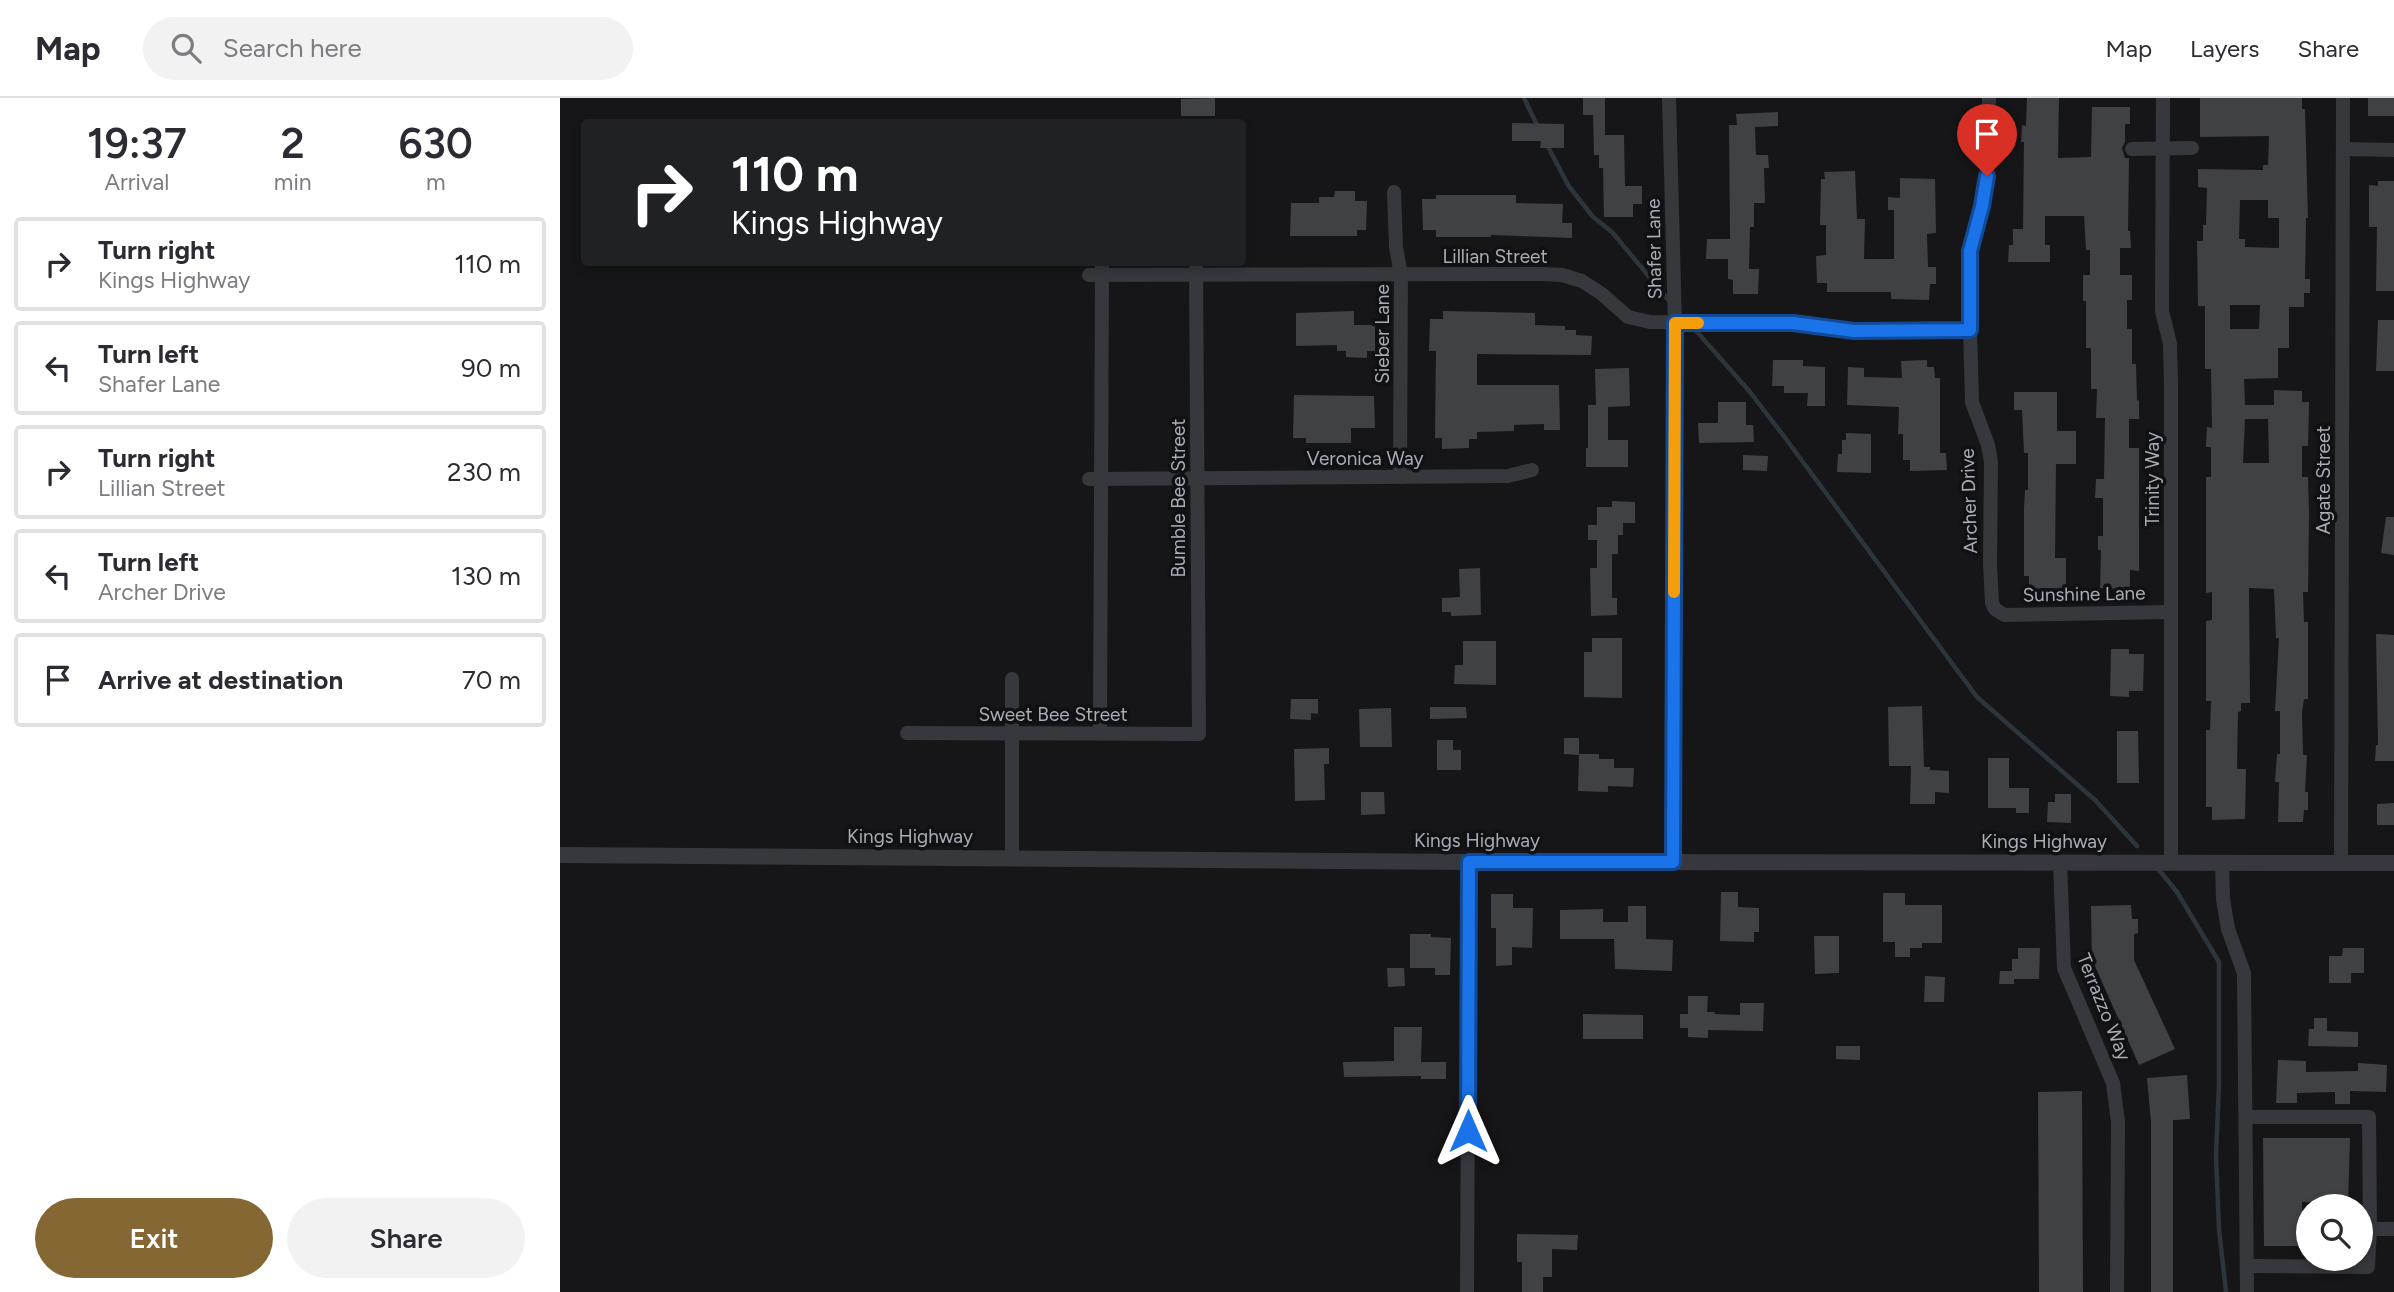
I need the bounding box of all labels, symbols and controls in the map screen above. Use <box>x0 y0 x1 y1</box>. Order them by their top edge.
search box <box>143 17 633 80</box>
text: Map <box>35 29 101 68</box>
icon: search <box>167 29 205 67</box>
text: Search here <box>223 32 362 64</box>
text: Map <box>2105 34 2152 63</box>
text: Layers <box>2190 34 2259 63</box>
text: Share <box>2297 34 2359 63</box>
pin <box>1957 104 2017 176</box>
icon: arrive <box>1968 115 2006 153</box>
text: 19:37 <box>87 118 187 169</box>
text: 2 <box>281 118 305 169</box>
text: 630 <box>399 118 473 169</box>
text: 110 m <box>731 144 859 203</box>
icon: right <box>616 147 707 238</box>
text: Arrival <box>104 168 169 196</box>
text: min <box>274 168 312 196</box>
text: m <box>426 168 446 196</box>
street label: Shafer Lane <box>1642 198 1666 300</box>
text: Kings Highway <box>731 204 943 242</box>
text: Turn right <box>98 234 215 266</box>
icon: right <box>39 245 77 283</box>
street label: Lillian Street <box>1442 245 1548 268</box>
text: 110 m <box>454 248 521 280</box>
text: Kings Highway <box>98 266 250 294</box>
street label: Sieber Lane <box>1371 284 1394 384</box>
text: Turn left <box>98 338 199 370</box>
icon: left <box>39 349 77 387</box>
text: 90 m <box>461 352 521 384</box>
text: Shafer Lane <box>98 370 220 398</box>
street label: Bumble Bee Street <box>1167 418 1190 578</box>
street label: Agate Street <box>2312 426 2335 534</box>
street label: Trinity Way <box>2141 432 2164 526</box>
text: Turn right <box>98 442 215 474</box>
street label: Veronica Way <box>1307 447 1423 470</box>
street label: Archer Drive <box>1956 448 1982 554</box>
icon: right <box>39 453 77 491</box>
text: 230 m <box>447 456 521 488</box>
text: Lillian Street <box>98 474 225 502</box>
text: Turn left <box>98 546 199 578</box>
icon: left <box>39 557 77 595</box>
text: 130 m <box>451 560 521 592</box>
text: Archer Drive <box>98 578 226 606</box>
street label: Sunshine Lane <box>2022 581 2146 607</box>
icon: arrive <box>39 661 77 699</box>
text: Arrive at destination <box>98 664 343 696</box>
text: 70 m <box>462 664 521 696</box>
street label: Sweet Bee Street <box>978 703 1128 726</box>
street label: Kings Highway <box>847 825 973 848</box>
street label: Kings Highway <box>1414 829 1540 852</box>
street label: Kings Highway <box>1981 830 2107 853</box>
street label: Terrazzo Way <box>2072 950 2136 1064</box>
position arrow <box>1431 1094 1505 1168</box>
map controls <box>2296 1194 2373 1271</box>
button: search <box>2296 1194 2373 1271</box>
button: Exit <box>35 1198 273 1278</box>
button: Share <box>287 1198 525 1278</box>

